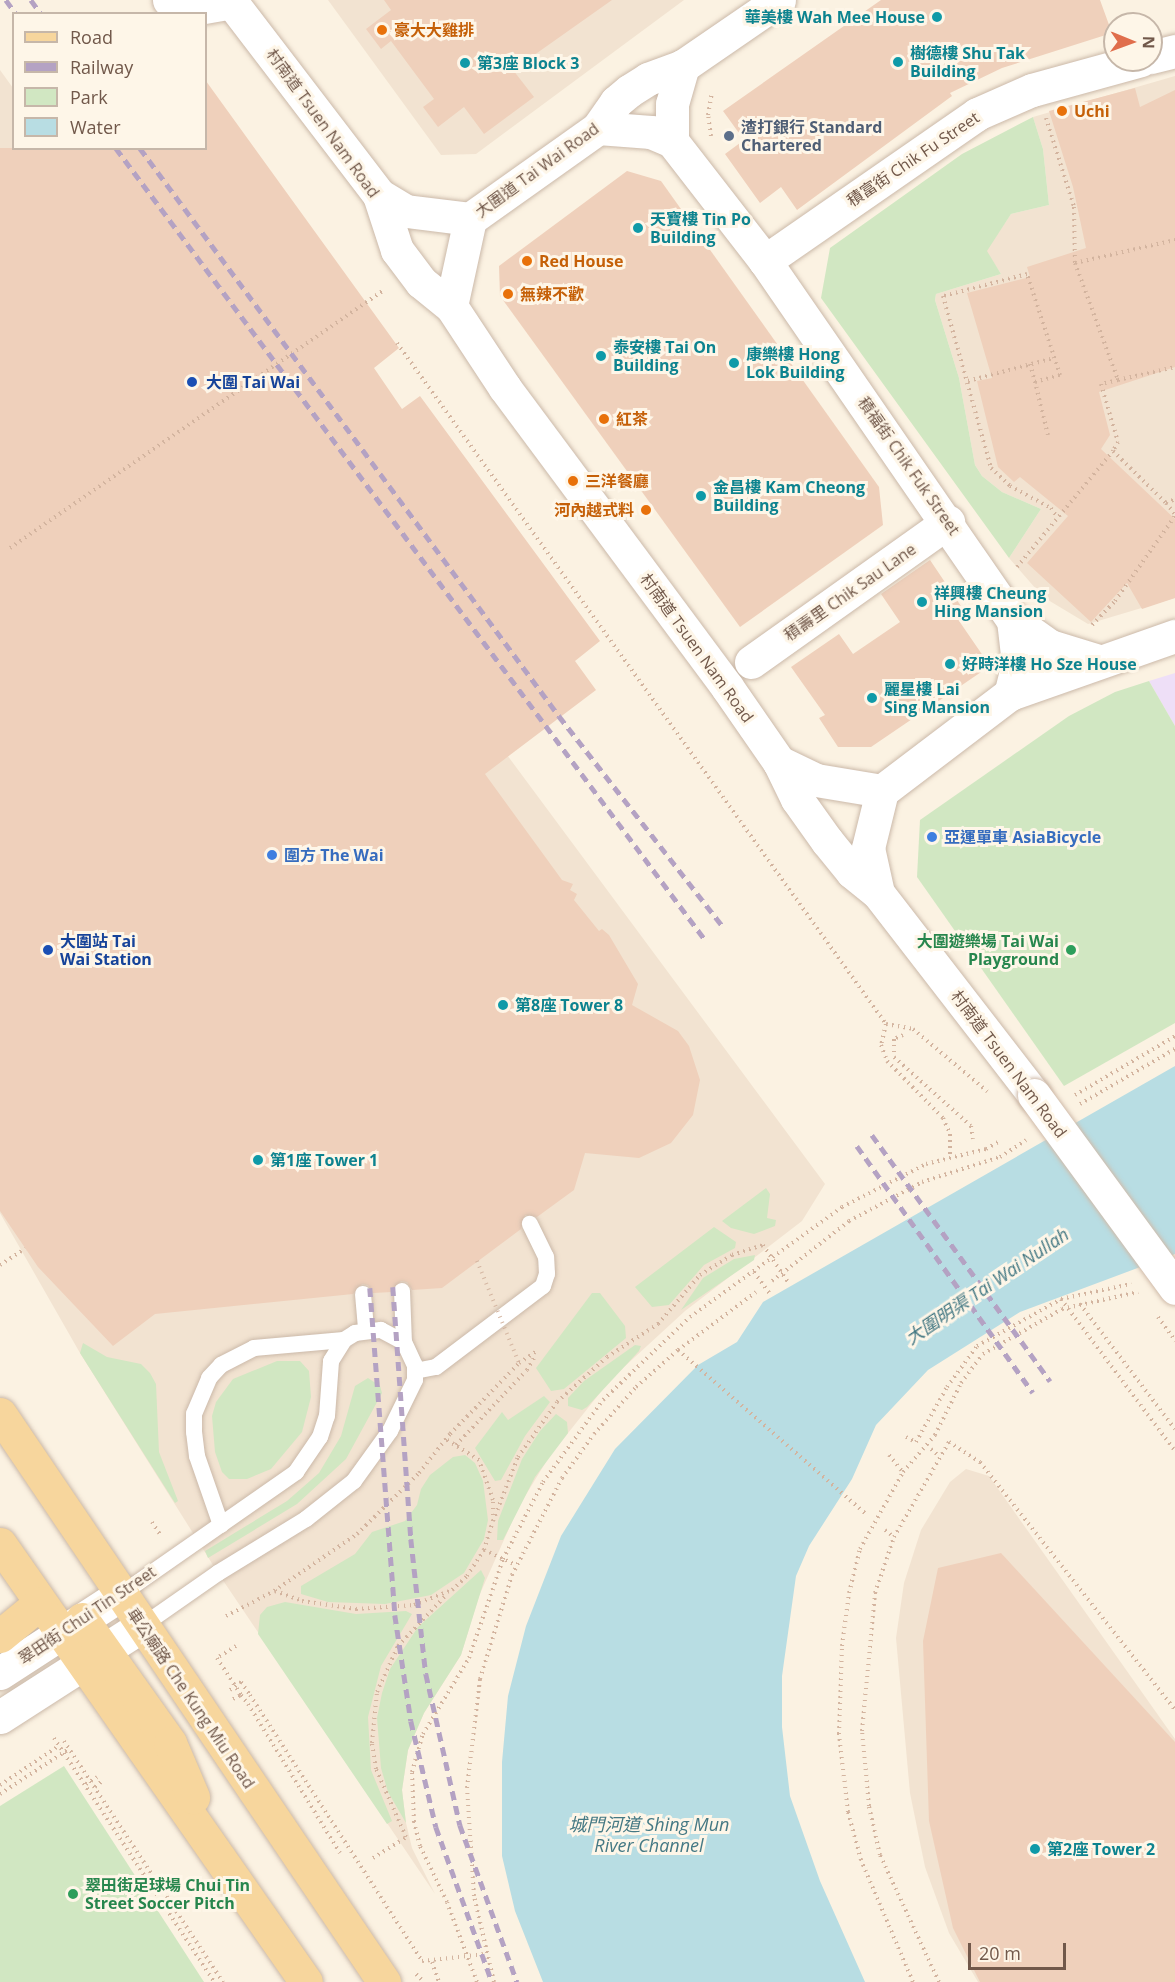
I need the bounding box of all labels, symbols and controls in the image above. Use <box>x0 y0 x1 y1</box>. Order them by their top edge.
place label: 華美樓 Wah Mee House <box>745 7 925 27</box>
marker: 華美樓 Wah Mee House <box>930 10 944 24</box>
legend <box>12 12 207 150</box>
north arrow <box>1103 12 1163 72</box>
place label: 豪大大雞排 <box>394 20 474 40</box>
marker: 豪大大雞排 <box>375 23 389 37</box>
text: Road <box>70 25 113 49</box>
text: N <box>1138 36 1160 49</box>
place label: 樹德樓 Shu Tak Building <box>910 43 1025 81</box>
street label: 村南道 Tsuen Nam Road <box>262 45 384 201</box>
place label: 第3座 Block 3 <box>477 53 579 73</box>
text: Railway <box>70 55 133 79</box>
marker: 樹德樓 Shu Tak Building <box>891 55 905 69</box>
marker: 第3座 Block 3 <box>458 56 472 70</box>
text: Park <box>70 85 108 109</box>
place label: Uchi <box>1074 101 1110 121</box>
marker: Uchi <box>1055 104 1069 118</box>
street label: 積富街 Chik Fu Street <box>843 108 983 210</box>
text: Water <box>70 115 121 139</box>
place label: 渣打銀行 Standard Chartered <box>741 117 882 155</box>
street label: 大圍道 Tai Wai Road <box>471 119 603 221</box>
marker: 渣打銀行 Standard Chartered <box>722 129 736 143</box>
place label: 天寶樓 Tin Po Building <box>650 209 751 247</box>
marker: 天寶樓 Tin Po Building <box>631 221 645 235</box>
place label: Red House <box>539 251 623 271</box>
marker: Red House <box>520 254 534 268</box>
place label: 無辣不歡 <box>520 284 584 304</box>
marker: 無辣不歡 <box>501 287 515 301</box>
place label: 泰安樓 Tai On Building <box>613 337 716 375</box>
place label: 康樂樓 Hong Lok Building <box>746 344 845 382</box>
marker: 泰安樓 Tai On Building <box>594 349 608 363</box>
marker: 康樂樓 Hong Lok Building <box>727 356 741 370</box>
place label: 大圍 Tai Wai <box>206 372 300 392</box>
marker: 大圍 Tai Wai <box>183 373 201 391</box>
street label: 積福街 Chik Fuk Street <box>854 393 964 539</box>
place label: 紅茶 <box>616 409 648 429</box>
marker: 紅茶 <box>597 412 611 426</box>
place label: 三洋餐廳 <box>585 471 649 491</box>
marker: 三洋餐廳 <box>566 474 580 488</box>
place label: 金昌樓 Kam Cheong Building <box>713 477 865 515</box>
marker: 金昌樓 Kam Cheong Building <box>694 489 708 503</box>
place label: 河內越式料 <box>554 500 634 520</box>
marker: 河內越式料 <box>639 503 653 517</box>
street label: 積壽里 Chik Sau Lane <box>780 539 920 645</box>
street label: 村南道 Tsuen Nam Road <box>636 570 758 726</box>
place label: 祥興樓 Cheung Hing Mansion <box>934 583 1046 621</box>
marker: 祥興樓 Cheung Hing Mansion <box>915 595 929 609</box>
place label: 好時洋樓 Ho Sze House <box>962 654 1137 674</box>
marker: 好時洋樓 Ho Sze House <box>943 657 957 671</box>
place label: 麗星樓 Lai Sing Mansion <box>884 679 990 717</box>
marker: 麗星樓 Lai Sing Mansion <box>865 691 879 705</box>
place label: 亞運單車 AsiaBicycle <box>944 827 1101 847</box>
marker: 亞運單車 AsiaBicycle <box>925 830 939 844</box>
place label: 圍方 The Wai <box>284 845 384 865</box>
marker: 圍方 The Wai <box>265 848 279 862</box>
place label: 大圍站 Tai Wai Station <box>60 931 152 969</box>
place label: 大圍遊樂場 Tai Wai Playground <box>917 931 1059 969</box>
marker: 大圍站 Tai Wai Station <box>41 943 55 957</box>
marker: 大圍遊樂場 Tai Wai Playground <box>1064 943 1078 957</box>
street label: 村南道 Tsuen Nam Road <box>947 987 1071 1141</box>
place label: 第8座 Tower 8 <box>515 995 623 1015</box>
marker: 第8座 Tower 8 <box>496 998 510 1012</box>
place label: 第1座 Tower 1 <box>270 1150 378 1170</box>
marker: 第1座 Tower 1 <box>251 1153 265 1167</box>
water label: 大圍明渠 Tai Wai Nullah <box>901 1223 1073 1349</box>
street label: 翠田街 Chui Tin Street <box>15 1562 159 1668</box>
street label: 車公廟路 Che Kung Miu Road <box>123 1604 259 1792</box>
water label: 城門河道 Shing Mun River Channel <box>569 1814 729 1856</box>
place label: 第2座 Tower 2 <box>1047 1839 1155 1859</box>
marker: 第2座 Tower 2 <box>1028 1842 1042 1856</box>
place label: 翠田街足球場 Chui Tin Street Soccer Pitch <box>85 1875 250 1913</box>
marker: 翠田街足球場 Chui Tin Street Soccer Pitch <box>66 1887 80 1901</box>
scale bar <box>971 1931 1068 1969</box>
text: 20 m <box>979 1941 1021 1965</box>

